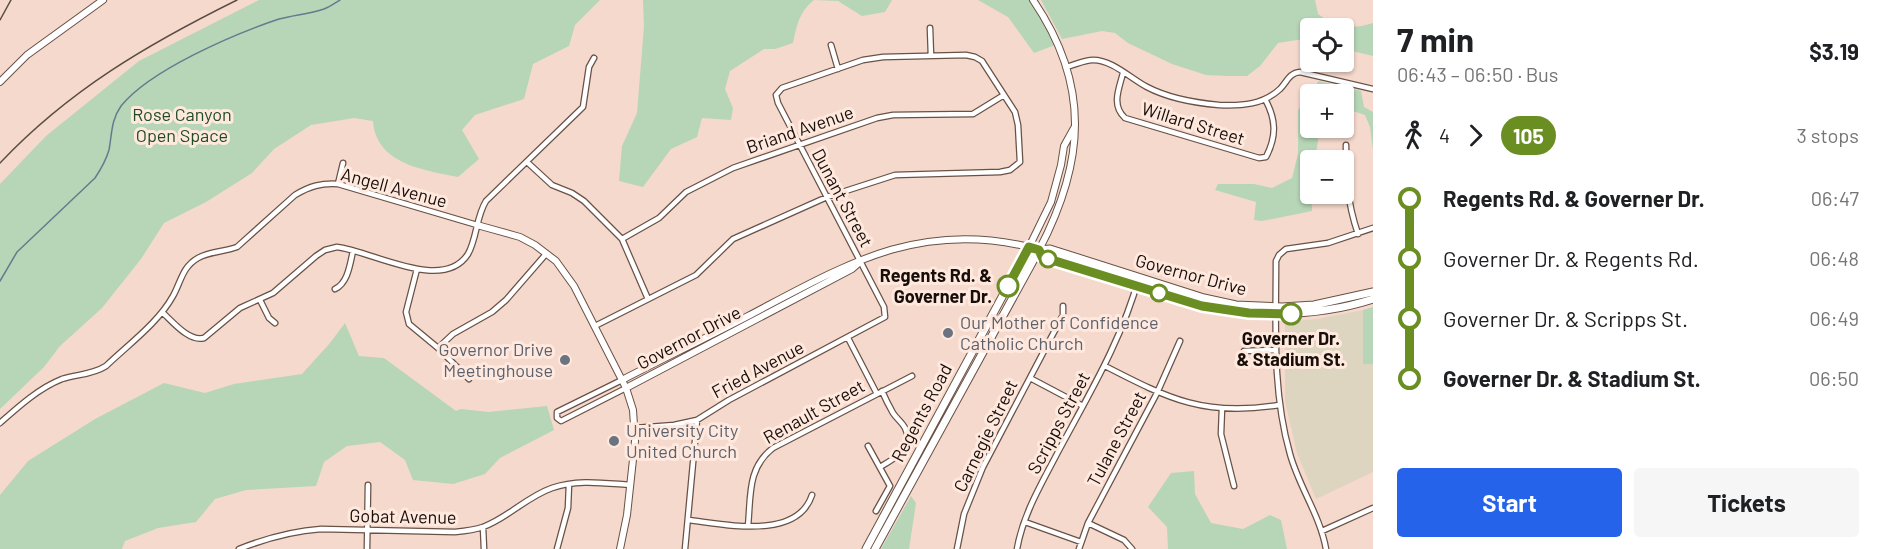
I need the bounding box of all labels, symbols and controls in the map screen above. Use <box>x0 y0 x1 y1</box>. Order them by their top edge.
map controls <box>1300 18 1354 204</box>
button: locate <box>1300 18 1354 72</box>
text: 7 min <box>1397 19 1474 59</box>
text: $3.19 <box>1809 38 1859 64</box>
text: 06:43 – 06:50 · Bus <box>1397 62 1558 86</box>
button: + <box>1300 84 1354 138</box>
street label: Willard Street <box>1139 97 1248 149</box>
street label: Briand Avenue <box>743 100 856 158</box>
park label: Rose Canyon Open Space <box>132 103 232 146</box>
icon: walk <box>1397 119 1430 152</box>
icon: forward <box>1459 119 1492 152</box>
text: 4 <box>1439 123 1450 147</box>
text: 105 <box>1513 123 1544 148</box>
text: 3 stops <box>1797 123 1859 147</box>
street label: Dunant Street <box>808 145 878 251</box>
button: − <box>1300 150 1354 204</box>
street label: Angell Avenue <box>339 162 450 212</box>
text: Regents Rd. & Governer Dr. <box>1443 185 1705 211</box>
text: 06:47 <box>1811 186 1859 210</box>
text: Governer Dr. & Regents Rd. <box>1443 245 1699 271</box>
text: 06:48 <box>1809 246 1859 270</box>
street label: Governor Drive <box>1133 249 1249 299</box>
unlabelled marker <box>1039 250 1057 268</box>
place label: Regents Rd. & Governer Dr. <box>880 264 992 307</box>
marker: Regents Rd. & Governer Dr. <box>997 275 1019 297</box>
unlabelled marker <box>1150 284 1168 302</box>
street label: Governor Drive <box>633 301 744 374</box>
marker: Governer Dr. & Stadium St. <box>1280 303 1302 325</box>
text: Governer Dr. & Scripps St. <box>1443 305 1688 331</box>
text: 06:49 <box>1809 306 1859 330</box>
place label: Our Mother of Confidence Catholic Church <box>960 311 1159 354</box>
marker: Our Mother of Confidence Catholic Church <box>941 326 955 340</box>
place label: Governer Dr. & Stadium St. <box>1237 327 1345 370</box>
street label: Fried Avenue <box>708 336 807 403</box>
place label: Governor Drive Meetinghouse <box>439 338 553 381</box>
marker: Governor Drive Meetinghouse <box>558 353 572 367</box>
street label: Regents Road <box>886 360 956 465</box>
text: Governer Dr. & Stadium St. <box>1443 365 1701 391</box>
text: 06:50 <box>1809 366 1859 390</box>
street label: Scripps Street <box>1022 368 1094 477</box>
street label: Renault Street <box>759 374 868 448</box>
street label: Carnegie Street <box>948 376 1022 495</box>
street label: Tulane Street <box>1082 387 1150 490</box>
place label: University City United Church <box>626 419 738 462</box>
marker: University City United Church <box>607 434 621 448</box>
button: Start <box>1397 468 1622 537</box>
button: Tickets <box>1634 468 1859 537</box>
street label: Gobat Avenue <box>349 504 457 528</box>

